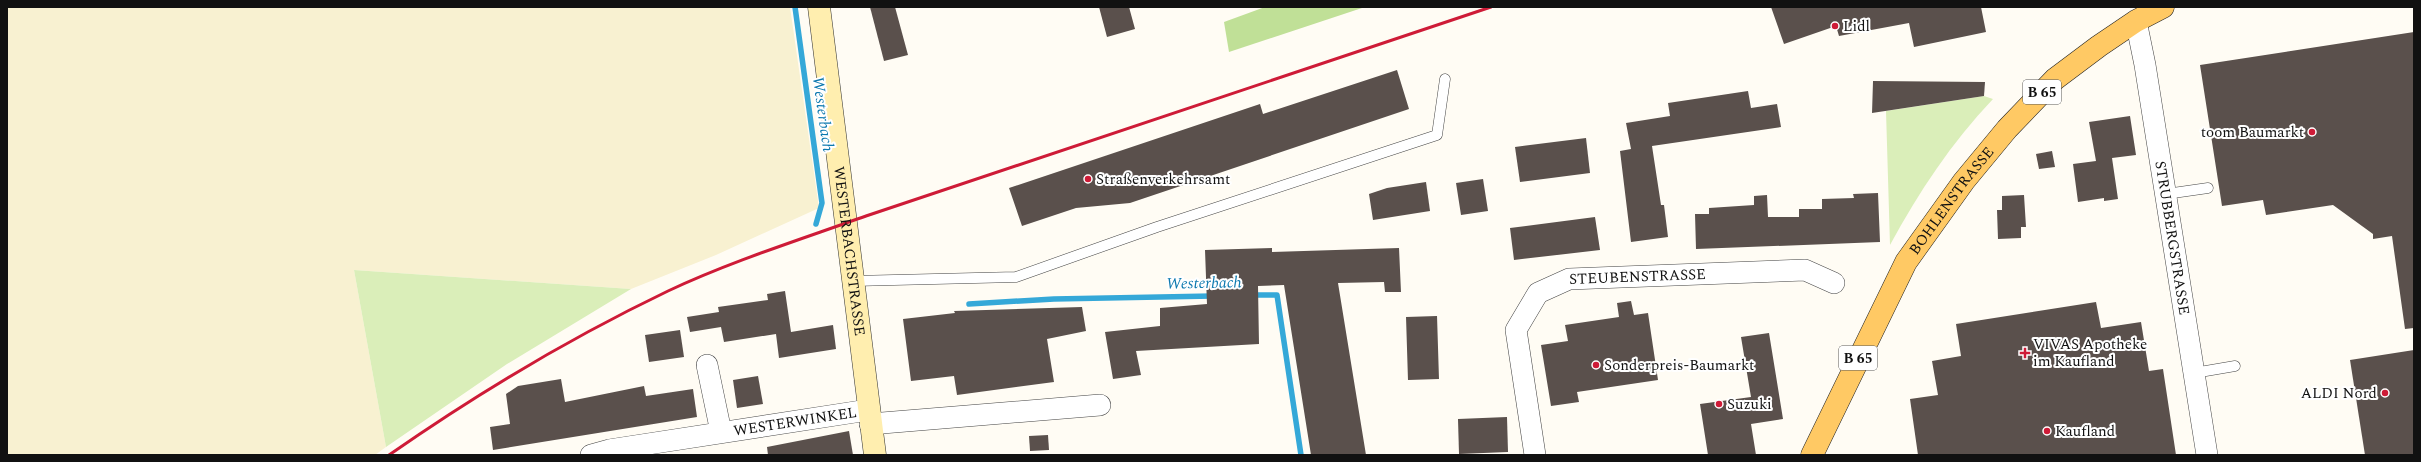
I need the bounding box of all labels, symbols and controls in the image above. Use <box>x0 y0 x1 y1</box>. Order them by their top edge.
place label: Lidl <box>1843 15 1870 38</box>
marker: Lidl <box>1830 21 1840 31</box>
water label: Westerbach <box>806 75 840 153</box>
road number: B 65 <box>2023 80 2061 104</box>
place label: toom Baumarkt <box>2201 121 2304 144</box>
marker: toom Baumarkt <box>2307 127 2317 137</box>
street label: BOHLENSTRASSE <box>1903 141 2000 260</box>
street label: STRUBBERGSTRASSE <box>2149 159 2196 317</box>
street label: WESTERBACHSTRASSE <box>828 165 872 337</box>
place label: Straßenverkehrsamt <box>1096 168 1230 191</box>
marker: Straßenverkehrsamt <box>1083 174 1093 184</box>
street label: STEUBENSTRASSE <box>1569 262 1706 290</box>
water label: Westerbach <box>1166 270 1242 296</box>
place label: VIVAS Apotheke im Kaufland <box>2033 333 2147 373</box>
road number: B 65 <box>1839 346 1877 370</box>
marker: VIVAS Apotheke im Kaufland <box>2020 348 2030 358</box>
place label: Sonderpreis-Baumarkt <box>1604 354 1754 377</box>
marker: Sonderpreis-Baumarkt <box>1591 360 1601 370</box>
place label: ALDI Nord <box>2301 382 2377 405</box>
marker: ALDI Nord <box>2380 388 2390 398</box>
place label: Suzuki <box>1727 393 1772 416</box>
marker: Suzuki <box>1714 399 1724 409</box>
street label: WESTERWINKEL <box>732 400 858 442</box>
place label: Kaufland <box>2055 420 2115 443</box>
marker: Kaufland <box>2042 426 2052 436</box>

